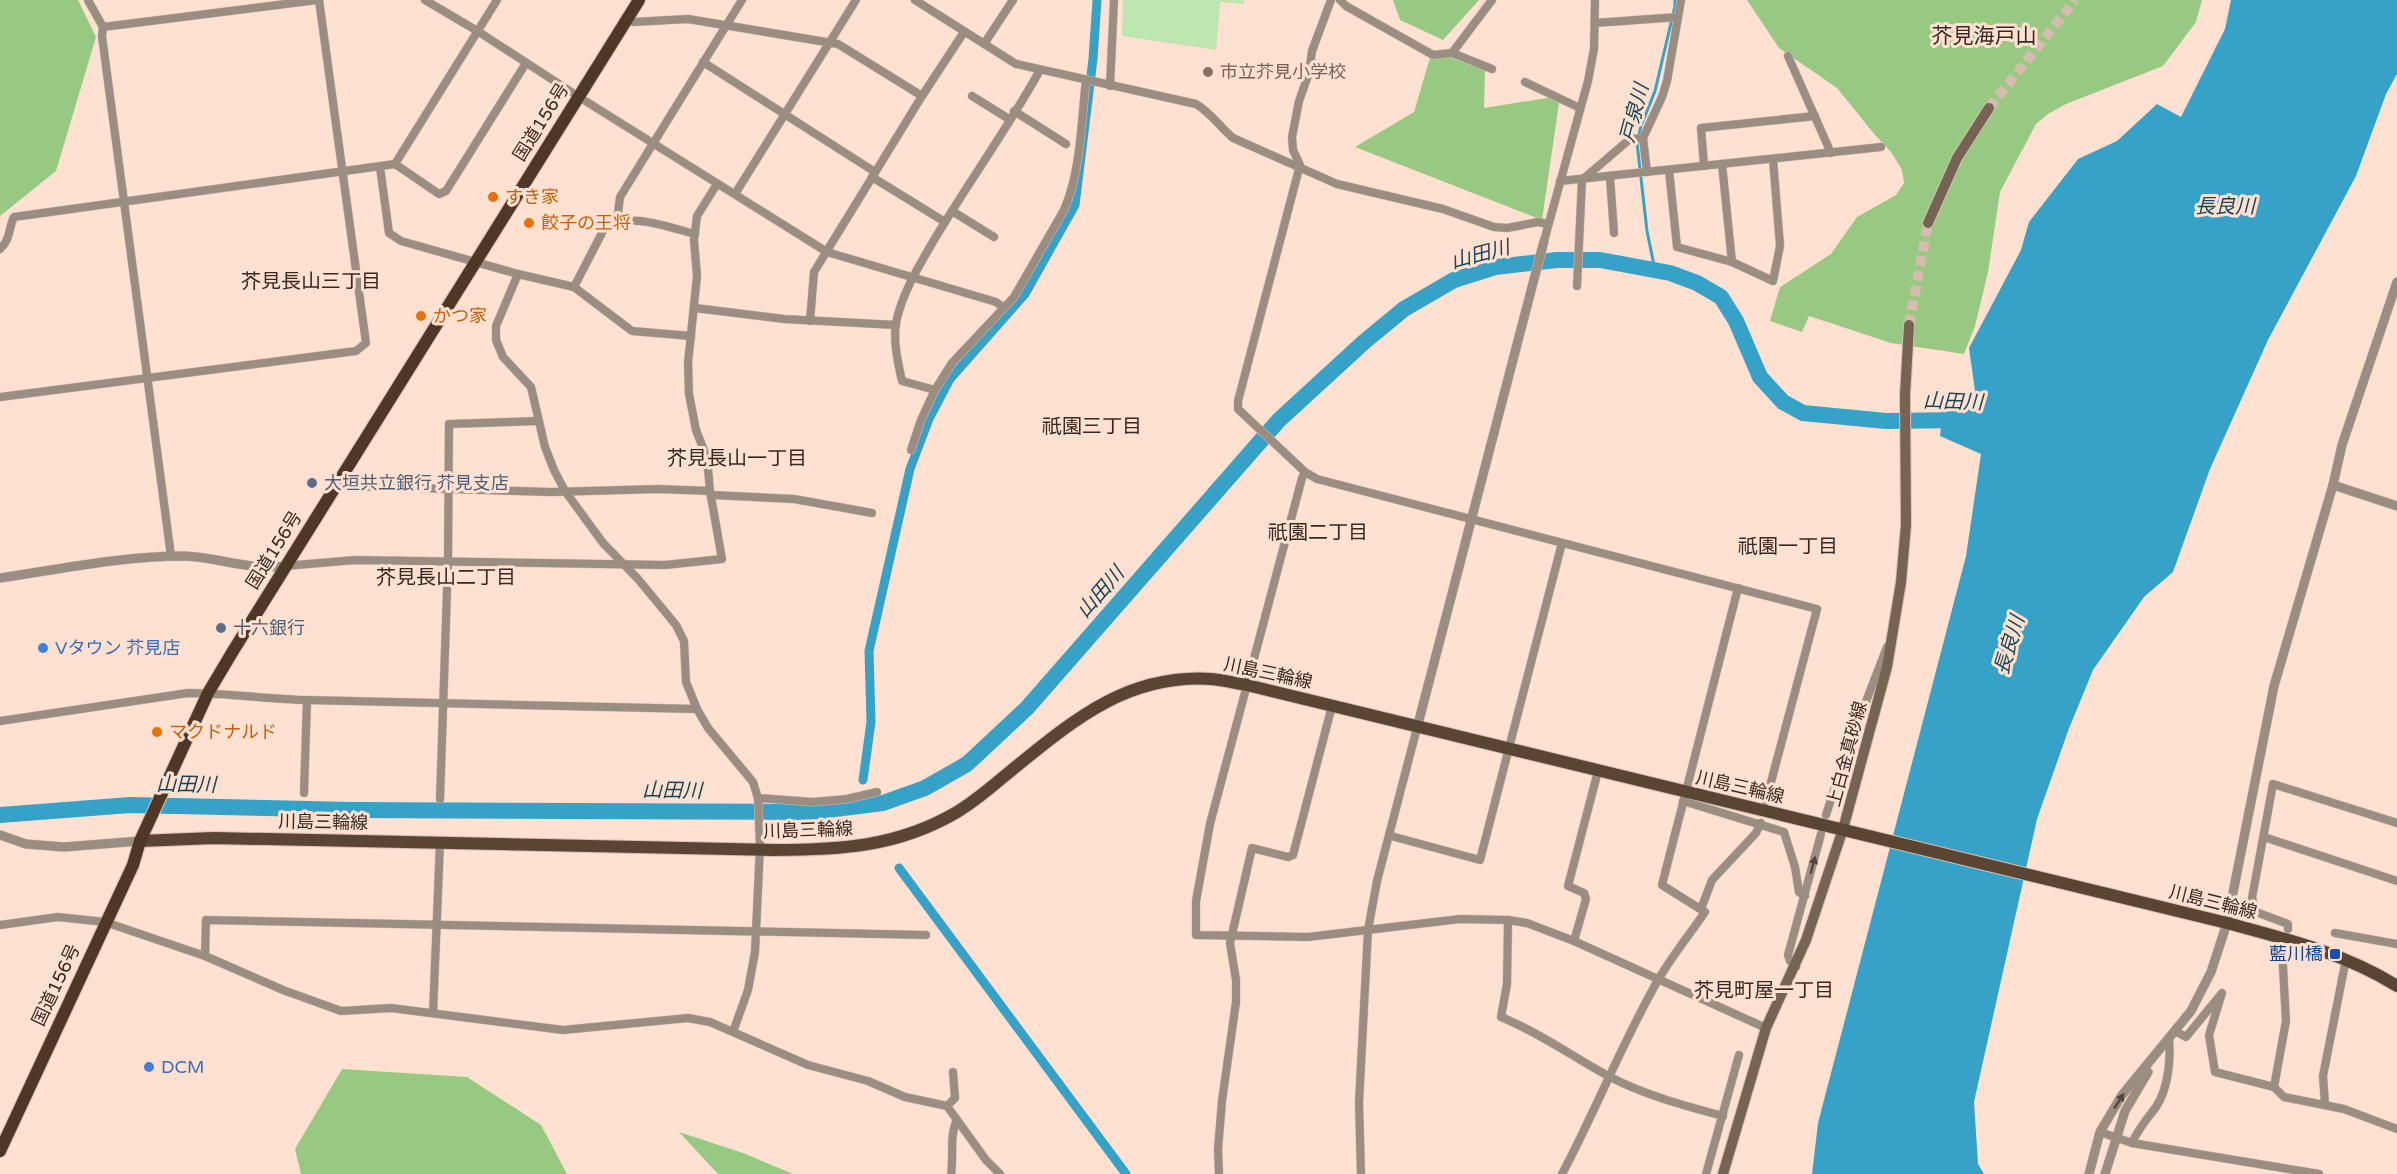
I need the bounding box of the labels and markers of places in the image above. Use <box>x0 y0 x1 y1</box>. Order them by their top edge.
place label: 市立芥見小学校 <box>1220 61 1346 83</box>
marker: 市立芥見小学校 <box>1201 65 1215 79</box>
place label: すき家 <box>505 186 559 208</box>
marker: すき家 <box>486 190 500 204</box>
place label: 餃子の王将 <box>541 212 631 234</box>
marker: 餃子の王将 <box>522 216 536 230</box>
place label: かつ家 <box>433 305 487 327</box>
marker: かつ家 <box>414 309 428 323</box>
place label: 大垣共立銀行 芥見支店 <box>324 472 509 494</box>
marker: 大垣共立銀行 芥見支店 <box>305 476 319 490</box>
place label: 十六銀行 <box>233 617 305 639</box>
marker: 十六銀行 <box>214 621 228 635</box>
place label: Vタウン 芥見店 <box>55 637 180 659</box>
marker: Vタウン 芥見店 <box>36 641 50 655</box>
place label: マクドナルド <box>169 721 277 743</box>
marker: マクドナルド <box>150 725 164 739</box>
place label: 藍川橋 <box>2269 943 2323 965</box>
marker: 藍川橋 <box>2328 947 2342 961</box>
place label: DCM <box>161 1056 204 1078</box>
marker: DCM <box>142 1060 156 1074</box>

